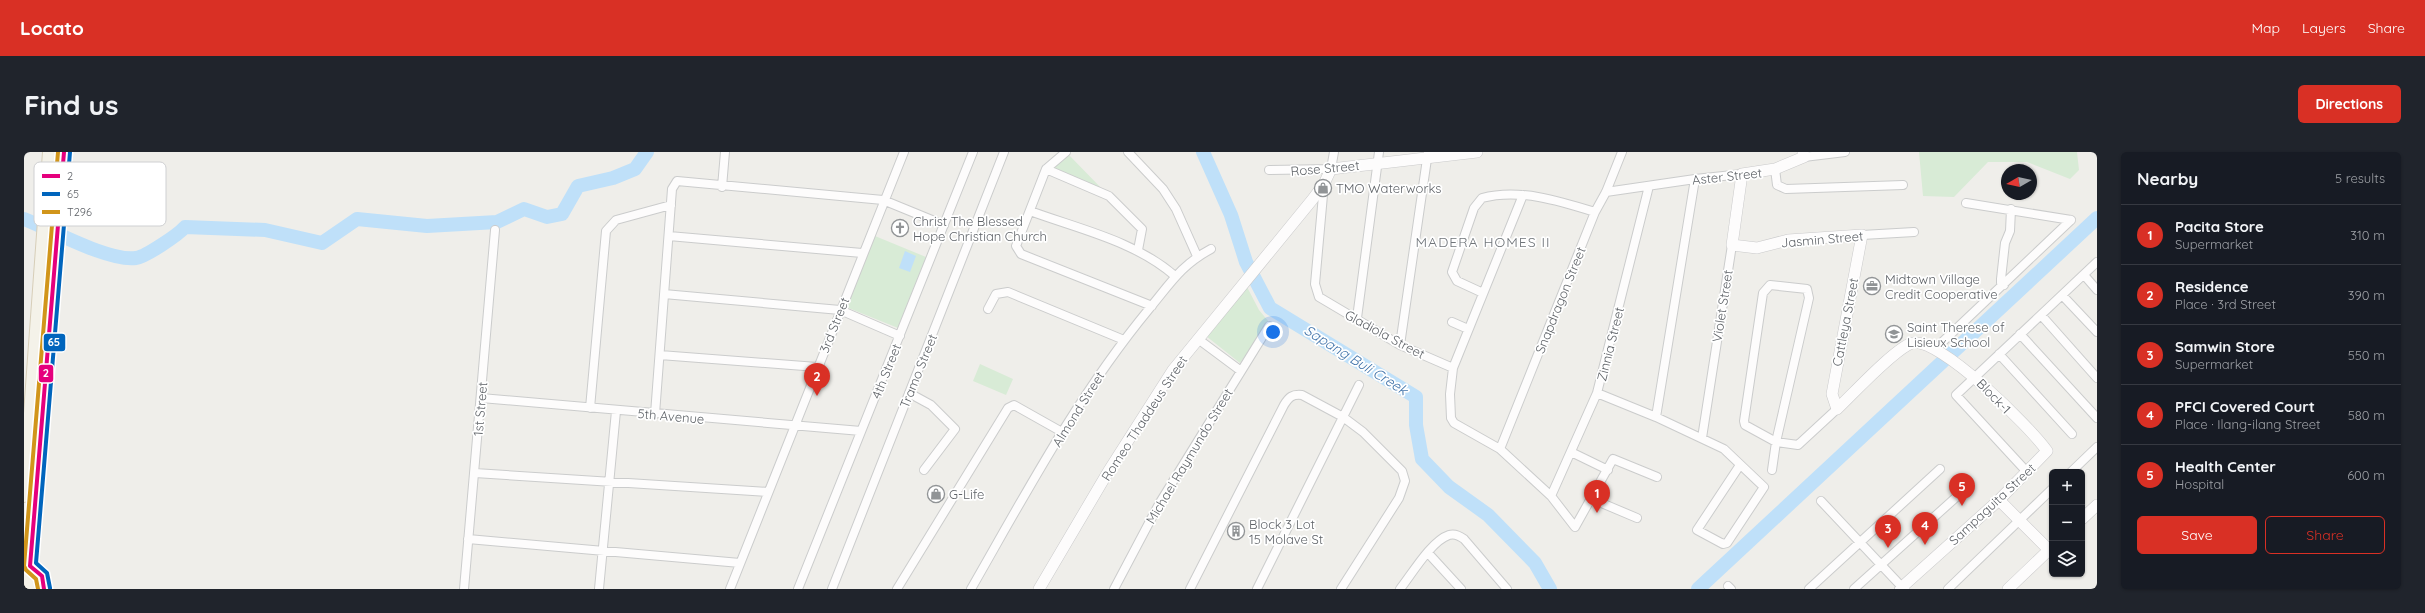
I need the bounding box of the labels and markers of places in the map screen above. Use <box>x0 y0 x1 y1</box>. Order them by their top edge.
shop icon: TMO Waterworks <box>1313 178 1333 198</box>
place label: TMO Waterworks <box>1336 180 1441 196</box>
place label: Christ The Blessed Hope Christian Church <box>913 213 1047 244</box>
church icon: Christ The Blessed Hope Christian Church <box>890 218 910 238</box>
place label: Midtown Village Credit Cooperative <box>1885 271 1998 302</box>
office icon: Midtown Village Credit Cooperative <box>1862 276 1882 296</box>
place label: Saint Therese of Lisieux School <box>1907 319 2005 350</box>
school or university icon: Saint Therese of Lisieux School <box>1884 324 1904 344</box>
pin: 2 <box>804 363 830 396</box>
pin: 5 <box>1949 473 1975 506</box>
pin: 1 <box>1584 480 1610 513</box>
shop icon: G-Life <box>926 484 946 504</box>
place label: G-Life <box>949 486 984 502</box>
pin: 4 <box>1912 512 1938 545</box>
pin: 3 <box>1875 515 1901 548</box>
place label: Block 3 Lot 15 Molave St <box>1249 516 1323 547</box>
building icon: Block 3 Lot 15 Molave St <box>1226 521 1246 541</box>

